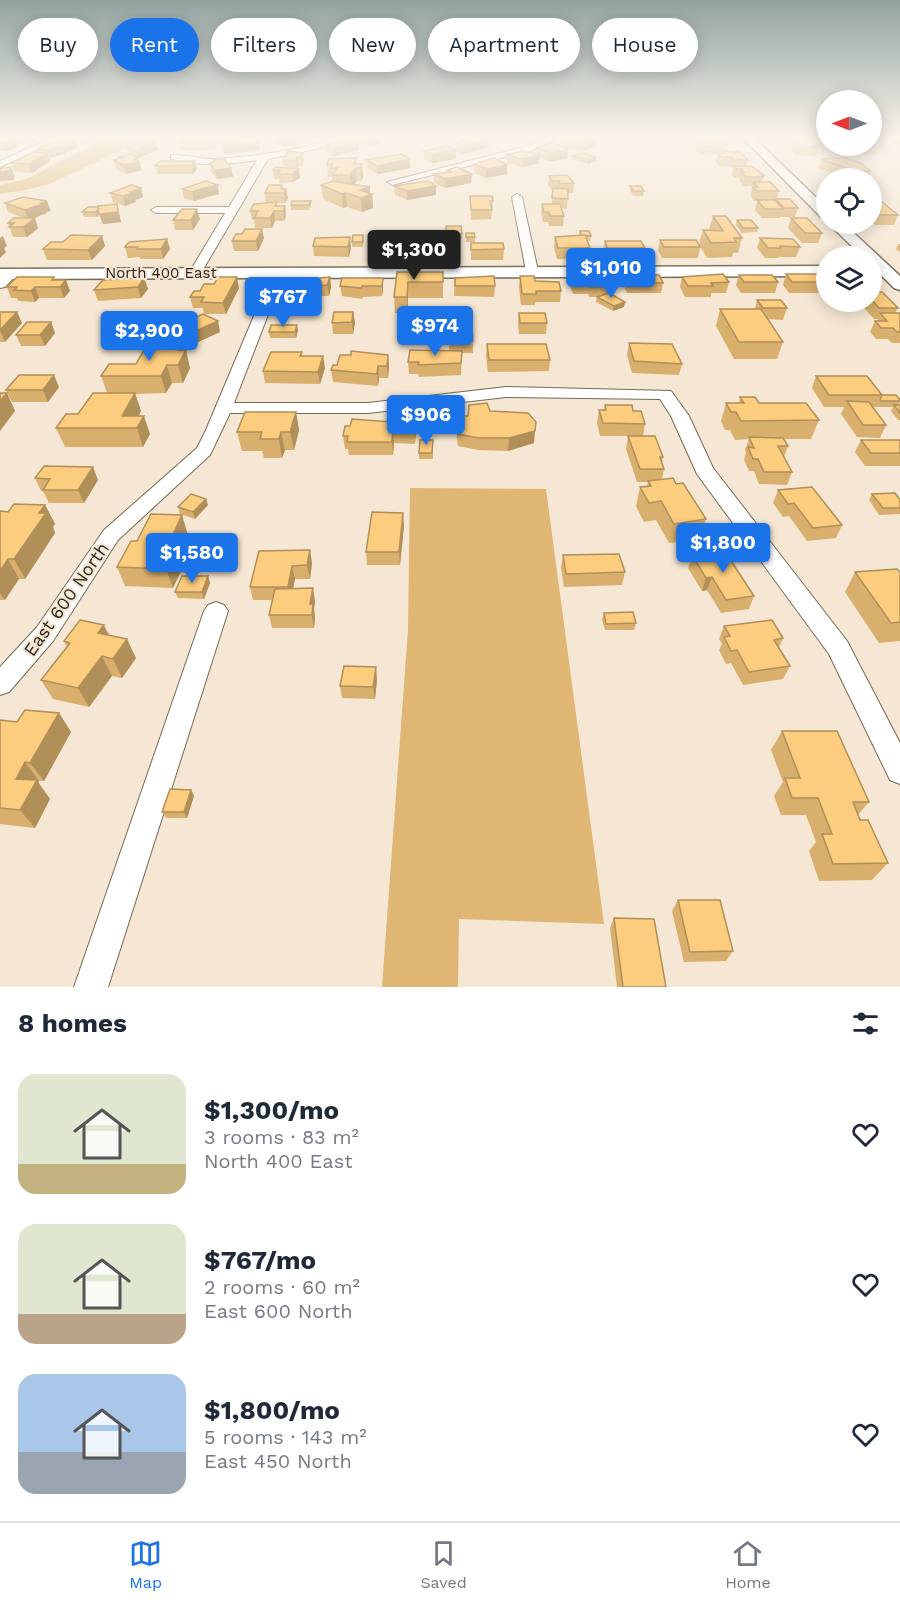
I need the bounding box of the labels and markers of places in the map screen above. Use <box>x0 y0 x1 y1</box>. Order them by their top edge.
pin: $1,300 <box>365 230 463 281</box>
pin: $1,010 <box>562 248 660 299</box>
pin: $767 <box>247 277 319 328</box>
pin: $974 <box>399 306 471 357</box>
pin: $2,900 <box>100 311 198 362</box>
pin: $906 <box>390 395 462 446</box>
pin: $1,800 <box>674 523 772 574</box>
pin: $1,580 <box>143 533 241 584</box>

